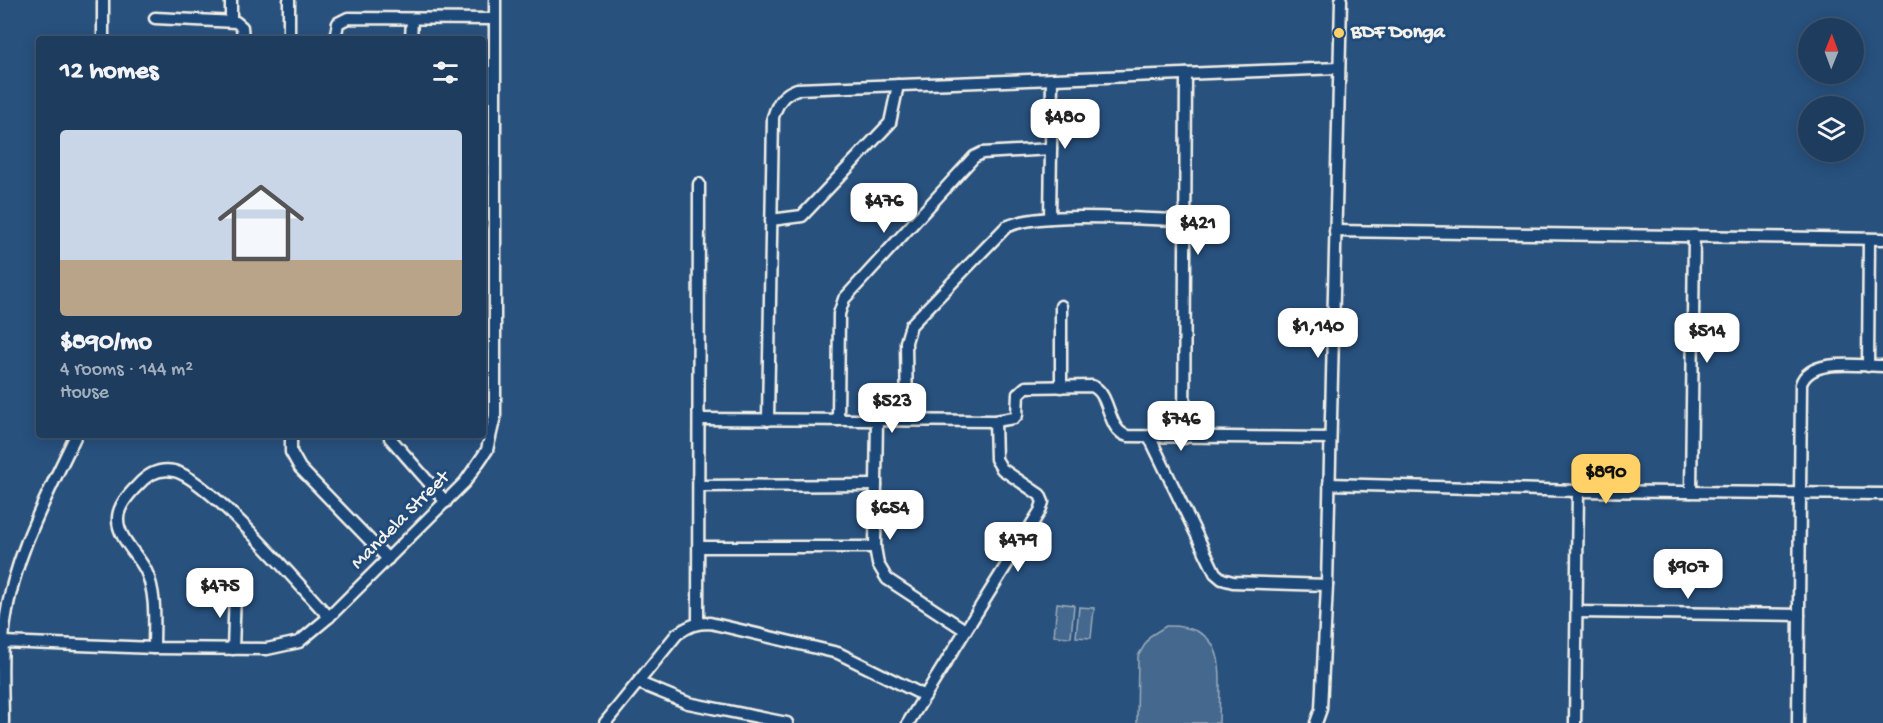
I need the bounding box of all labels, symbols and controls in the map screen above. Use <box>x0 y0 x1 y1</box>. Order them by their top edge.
north arrow <box>1798 18 1864 84</box>
map controls <box>1798 18 1864 162</box>
place label: BDF Donga <box>1350 22 1446 45</box>
marker: BDF Donga <box>1332 26 1346 40</box>
icon: filters <box>429 56 462 89</box>
text: 12 homes <box>60 57 158 88</box>
button: layers <box>1798 96 1864 162</box>
pin: $480 <box>1029 99 1101 150</box>
text: $480 <box>1045 107 1085 130</box>
icon: home <box>207 169 315 277</box>
pin: $476 <box>848 183 920 234</box>
text: $476 <box>865 191 903 214</box>
pin: $421 <box>1162 205 1234 256</box>
text: $421 <box>1180 213 1216 236</box>
pin: $1,140 <box>1269 308 1367 359</box>
pin: $514 <box>1671 313 1743 364</box>
text: $1,140 <box>1292 316 1344 339</box>
text: $514 <box>1688 321 1726 344</box>
text: $890/mo <box>60 328 152 359</box>
text: 4 rooms · 144 m² <box>60 359 193 382</box>
text: House <box>60 382 109 405</box>
pin: $523 <box>856 383 928 434</box>
text: $523 <box>872 391 912 414</box>
pin: $746 <box>1145 401 1217 452</box>
text: $746 <box>1162 409 1200 432</box>
pin: $890 <box>1570 454 1642 505</box>
text: $890 <box>1585 462 1627 485</box>
street label: Mandela Street <box>347 466 456 575</box>
pin: $654 <box>854 490 926 541</box>
text: $654 <box>870 498 910 521</box>
pin: $479 <box>982 522 1054 573</box>
text: $479 <box>999 530 1037 553</box>
pin: $907 <box>1652 549 1724 600</box>
text: $907 <box>1668 557 1708 580</box>
pin: $475 <box>184 568 256 619</box>
text: $475 <box>200 576 240 599</box>

